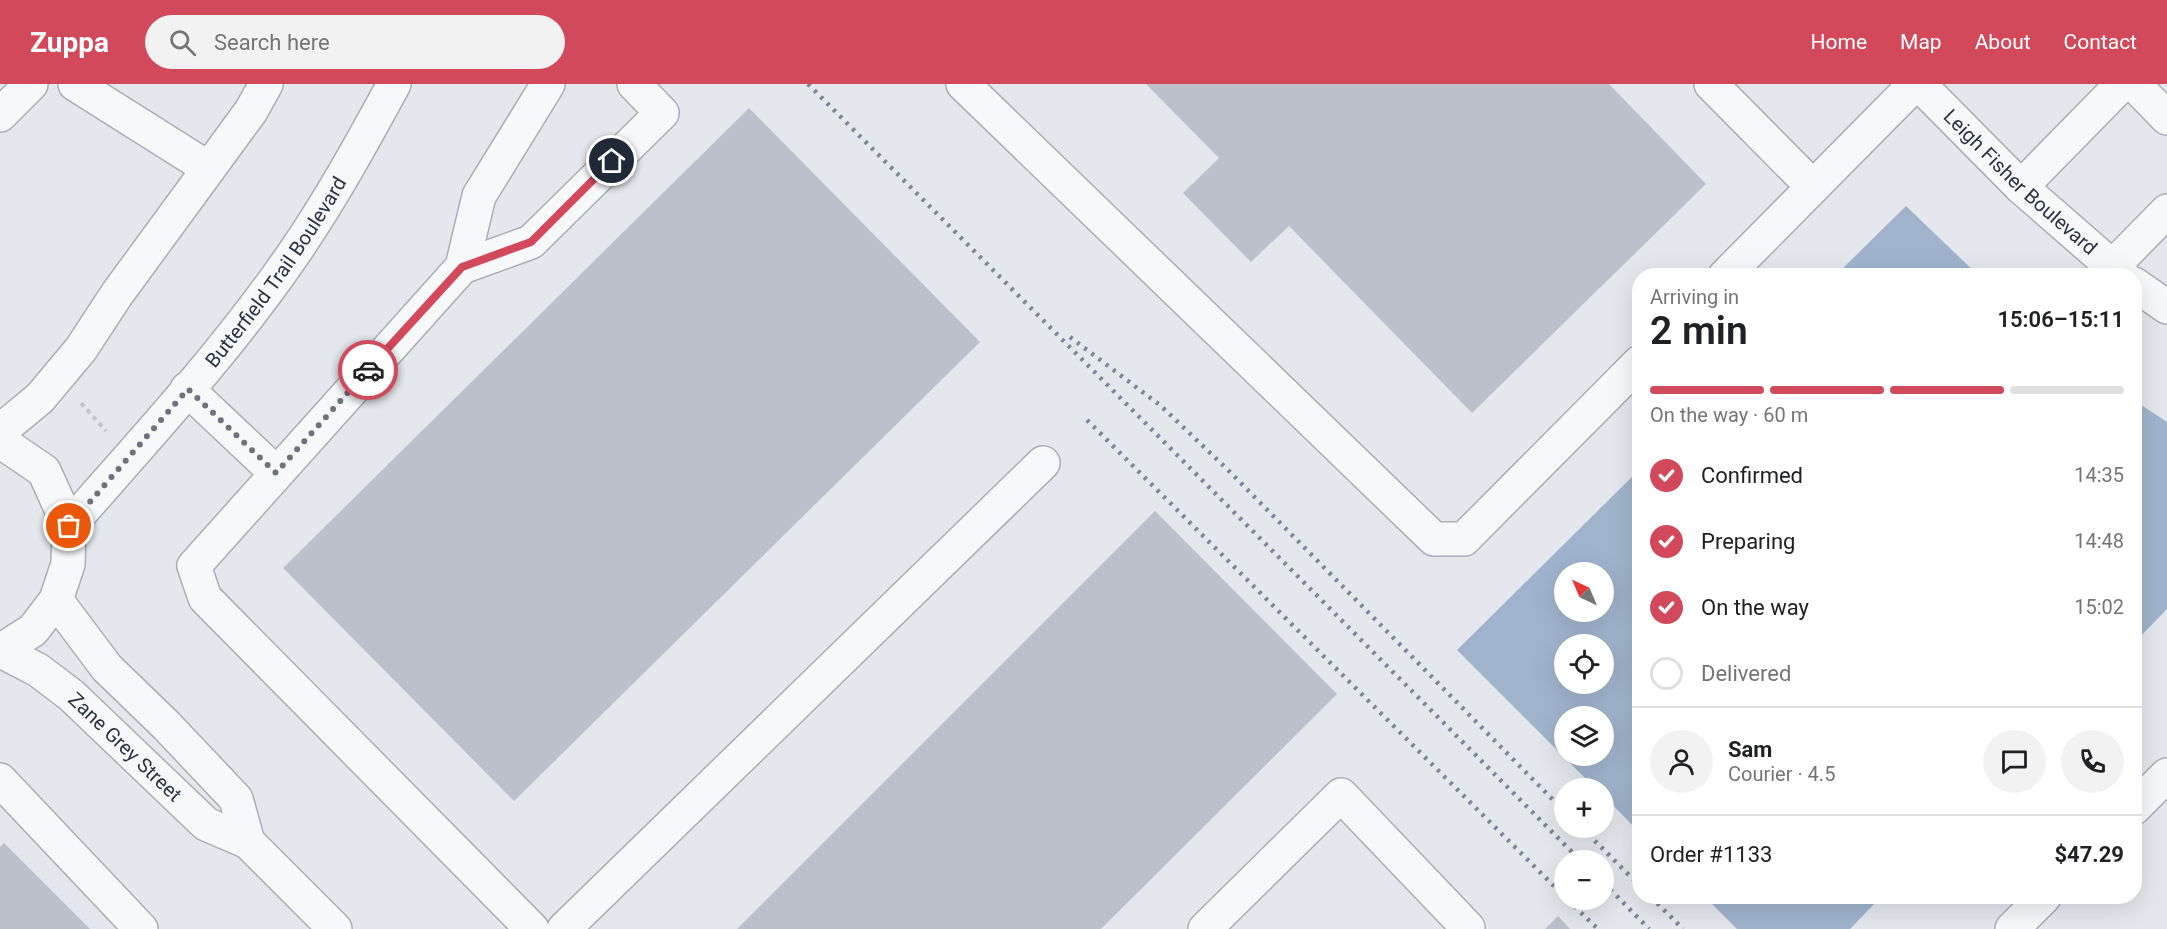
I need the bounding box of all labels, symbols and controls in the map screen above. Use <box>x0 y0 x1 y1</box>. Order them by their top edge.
search box <box>145 15 565 69</box>
text: Zuppa <box>30 26 109 59</box>
icon: search <box>166 26 199 59</box>
text: Search here <box>214 30 330 55</box>
text: Home <box>1811 30 1867 54</box>
text: Map <box>1900 30 1942 54</box>
text: About <box>1975 30 2031 54</box>
text: Contact <box>2064 30 2137 54</box>
street label: Leigh Fisher Boulevard <box>1939 104 2102 260</box>
pin <box>586 135 637 186</box>
icon: home <box>595 144 628 177</box>
street label: Butterfield Trail Boulevard <box>200 172 351 372</box>
text: Arriving in <box>1650 285 1739 309</box>
text: 15:06–15:11 <box>1997 307 2124 332</box>
text: 2 min <box>1650 308 1748 354</box>
courier <box>338 340 398 400</box>
icon: car <box>352 354 385 387</box>
text: On the way · 60 m <box>1650 403 1808 427</box>
icon: check <box>1650 459 1683 492</box>
text: Confirmed <box>1701 463 1803 488</box>
text: 14:35 <box>2074 463 2124 487</box>
pin <box>43 500 94 551</box>
icon: bag <box>52 509 85 542</box>
icon: check <box>1650 525 1683 558</box>
text: Preparing <box>1701 529 1795 554</box>
text: 14:48 <box>2074 529 2124 553</box>
north arrow <box>1554 562 1614 622</box>
map controls <box>1554 562 1614 910</box>
icon: check <box>1650 591 1683 624</box>
text: On the way <box>1701 595 1809 620</box>
text: 15:02 <box>2074 595 2124 619</box>
button: locate <box>1554 634 1614 694</box>
text: Delivered <box>1701 661 1791 686</box>
street label: Zane Grey Street <box>64 687 187 806</box>
button: layers <box>1554 706 1614 766</box>
button: person <box>1650 730 1713 793</box>
button: chat <box>1983 730 2046 793</box>
button: phone <box>2061 730 2124 793</box>
text: Sam <box>1728 737 1772 762</box>
text: Courier · 4.5 <box>1728 762 1835 786</box>
button: + <box>1554 778 1614 838</box>
text: Order #1133 <box>1650 842 1772 867</box>
text: $47.29 <box>2055 842 2124 867</box>
button: − <box>1554 850 1614 910</box>

